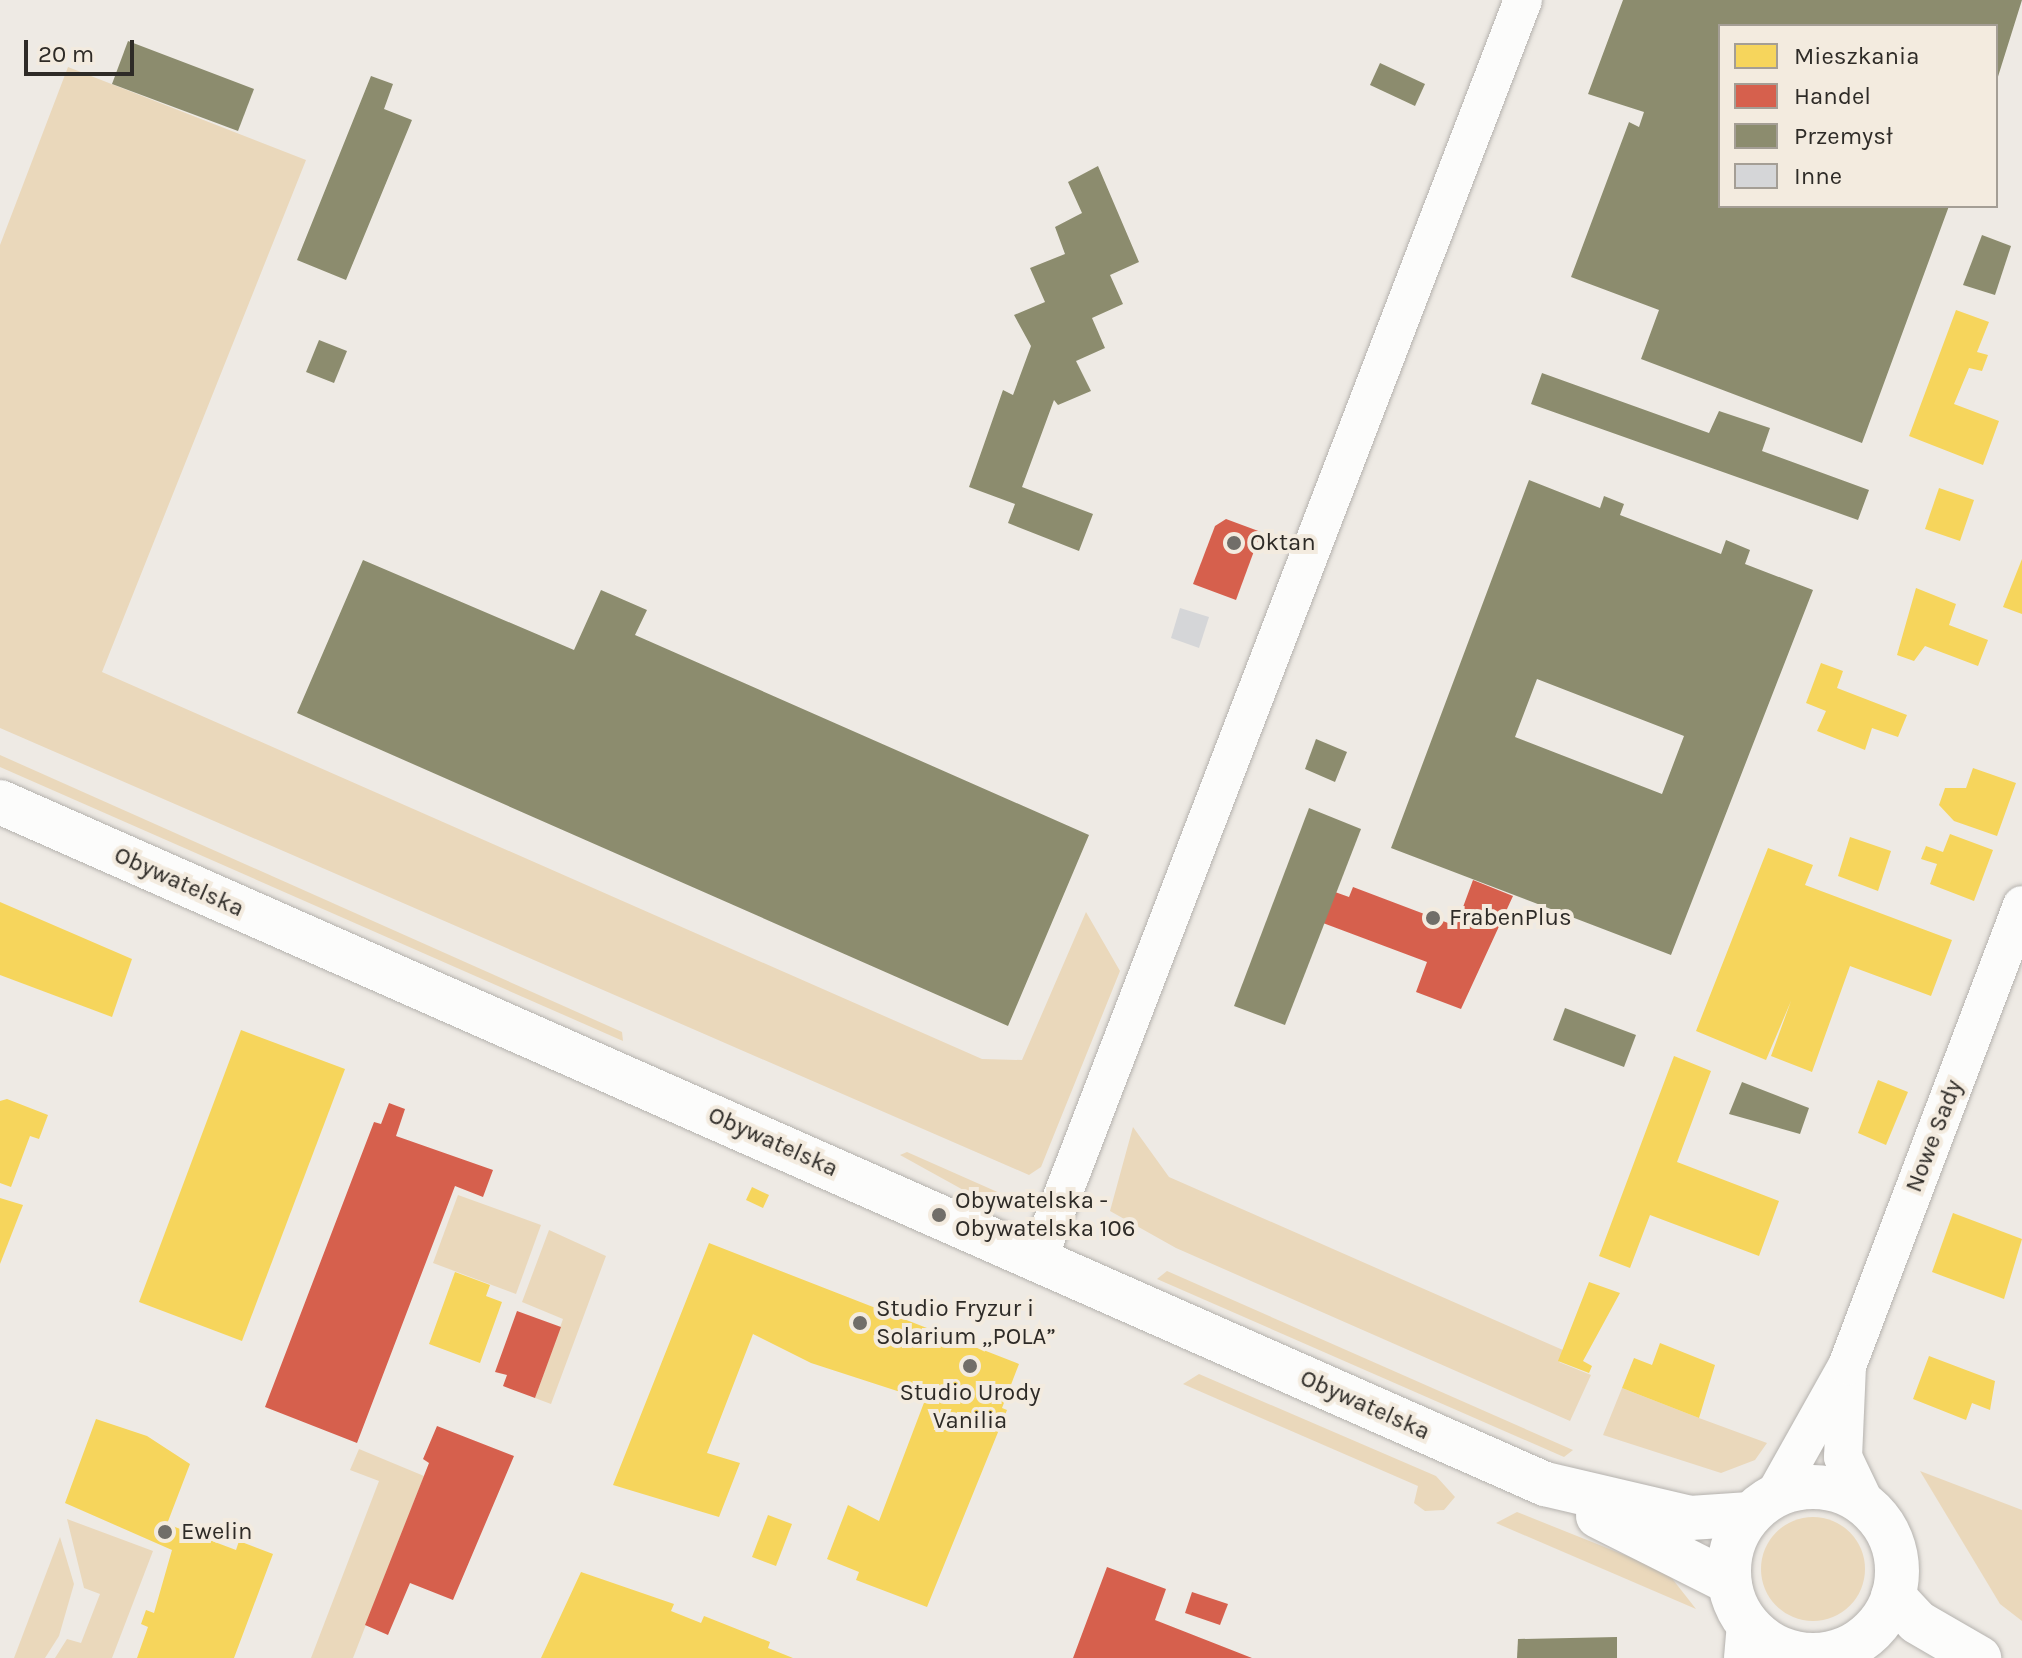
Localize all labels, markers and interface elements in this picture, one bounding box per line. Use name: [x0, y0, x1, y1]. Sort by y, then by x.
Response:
scale bar: [28, 24, 138, 74]
legend: [1718, 24, 1998, 208]
text: 20 m: [38, 40, 94, 68]
text: Mieszkania: [1794, 42, 1919, 70]
text: Handel: [1794, 82, 1871, 110]
text: Przemysł: [1794, 122, 1893, 150]
text: Inne: [1794, 162, 1842, 190]
place label: Oktan: [1250, 529, 1316, 557]
marker: Oktan: [1225, 534, 1243, 552]
street label: Obywatelska: [110, 841, 248, 923]
place label: FrabenPlus: [1449, 904, 1572, 932]
marker: FrabenPlus: [1424, 909, 1442, 927]
street label: Nowe Sady: [1899, 1076, 1969, 1196]
street label: Obywatelska: [704, 1101, 842, 1183]
place label: Obywatelska - Obywatelska 106: [955, 1187, 1136, 1243]
marker: Obywatelska - Obywatelska 106: [930, 1206, 948, 1224]
place label: Studio Fryzur i Solarium „POLA”: [876, 1295, 1056, 1351]
marker: Studio Fryzur i Solarium „POLA”: [851, 1314, 869, 1332]
marker: Studio Urody Vanilia: [961, 1357, 979, 1375]
street label: Obywatelska: [1296, 1364, 1434, 1446]
place label: Studio Urody Vanilia: [899, 1379, 1041, 1435]
place label: Ewelin: [181, 1518, 253, 1546]
marker: Ewelin: [156, 1523, 174, 1541]

